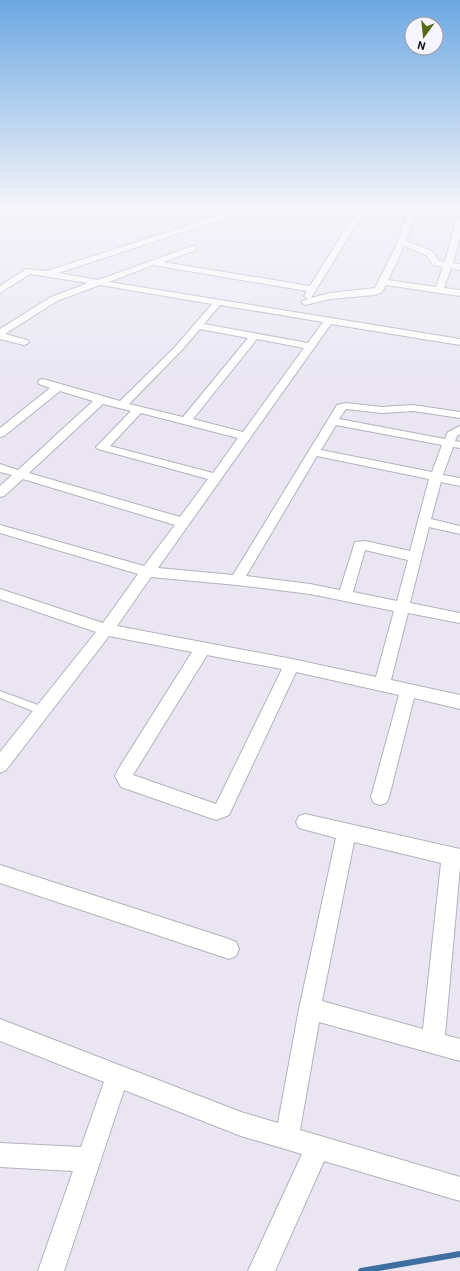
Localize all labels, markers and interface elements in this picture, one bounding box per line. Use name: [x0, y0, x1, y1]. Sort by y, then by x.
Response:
north arrow: [404, 16, 444, 56]
text: N: [416, 38, 427, 52]

